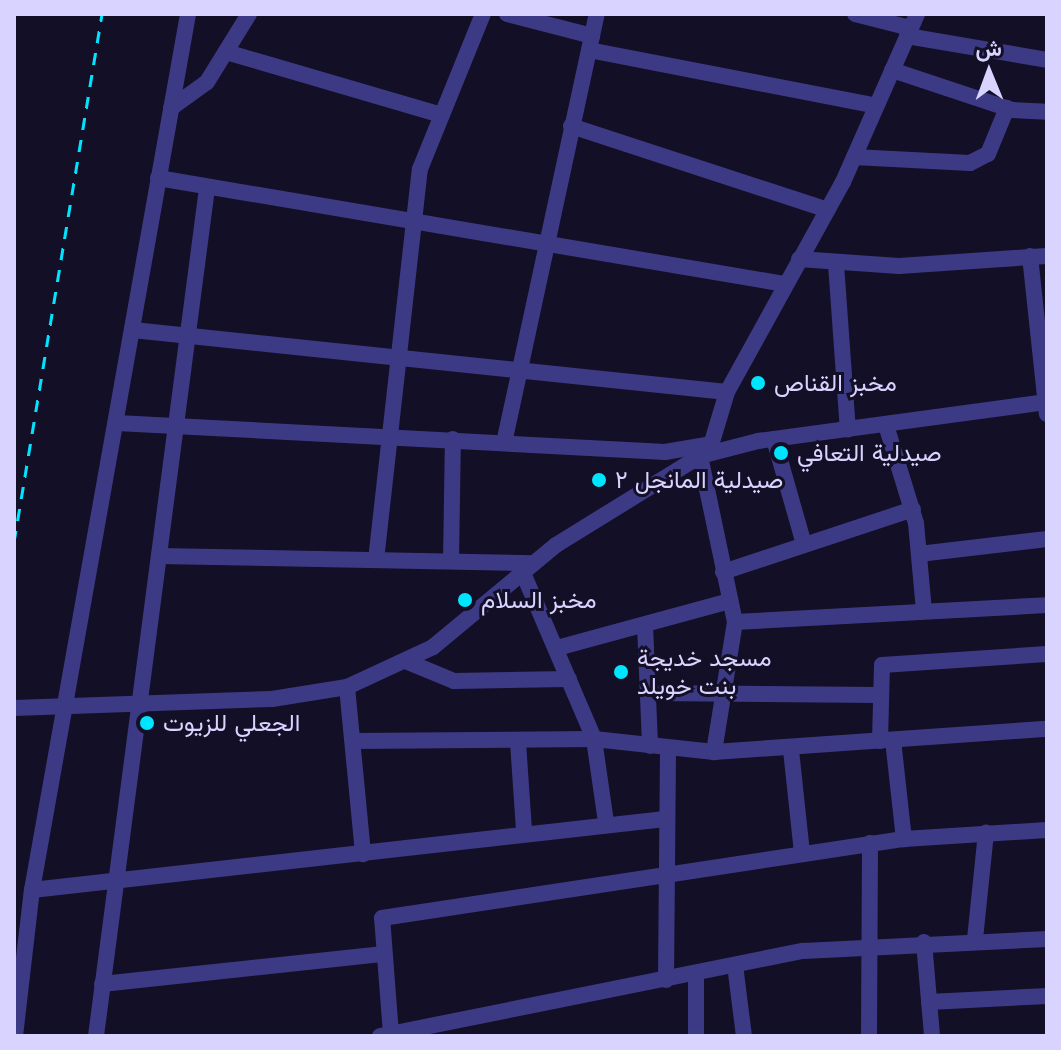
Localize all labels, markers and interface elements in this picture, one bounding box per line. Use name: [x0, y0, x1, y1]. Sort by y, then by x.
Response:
north arrow: [949, 32, 1029, 112]
text: ش: [975, 32, 1002, 64]
place label: مخبز القناص: [774, 369, 897, 397]
marker: مخبز القناص: [749, 374, 767, 392]
place label: صيدلية التعافي: [797, 439, 941, 467]
marker: صيدلية التعافي: [772, 444, 790, 462]
place label: صيدلية المانجل ٢: [615, 466, 783, 494]
marker: صيدلية المانجل ٢: [590, 471, 608, 489]
place label: مخبز السلام: [481, 586, 596, 614]
marker: مخبز السلام: [456, 591, 474, 609]
place label: مسجد خديجة بنت خويلد: [637, 644, 772, 700]
marker: مسجد خديجة بنت خويلد: [612, 663, 630, 681]
place label: الجعلي للزيوت: [163, 709, 300, 737]
marker: الجعلي للزيوت: [138, 714, 156, 732]

